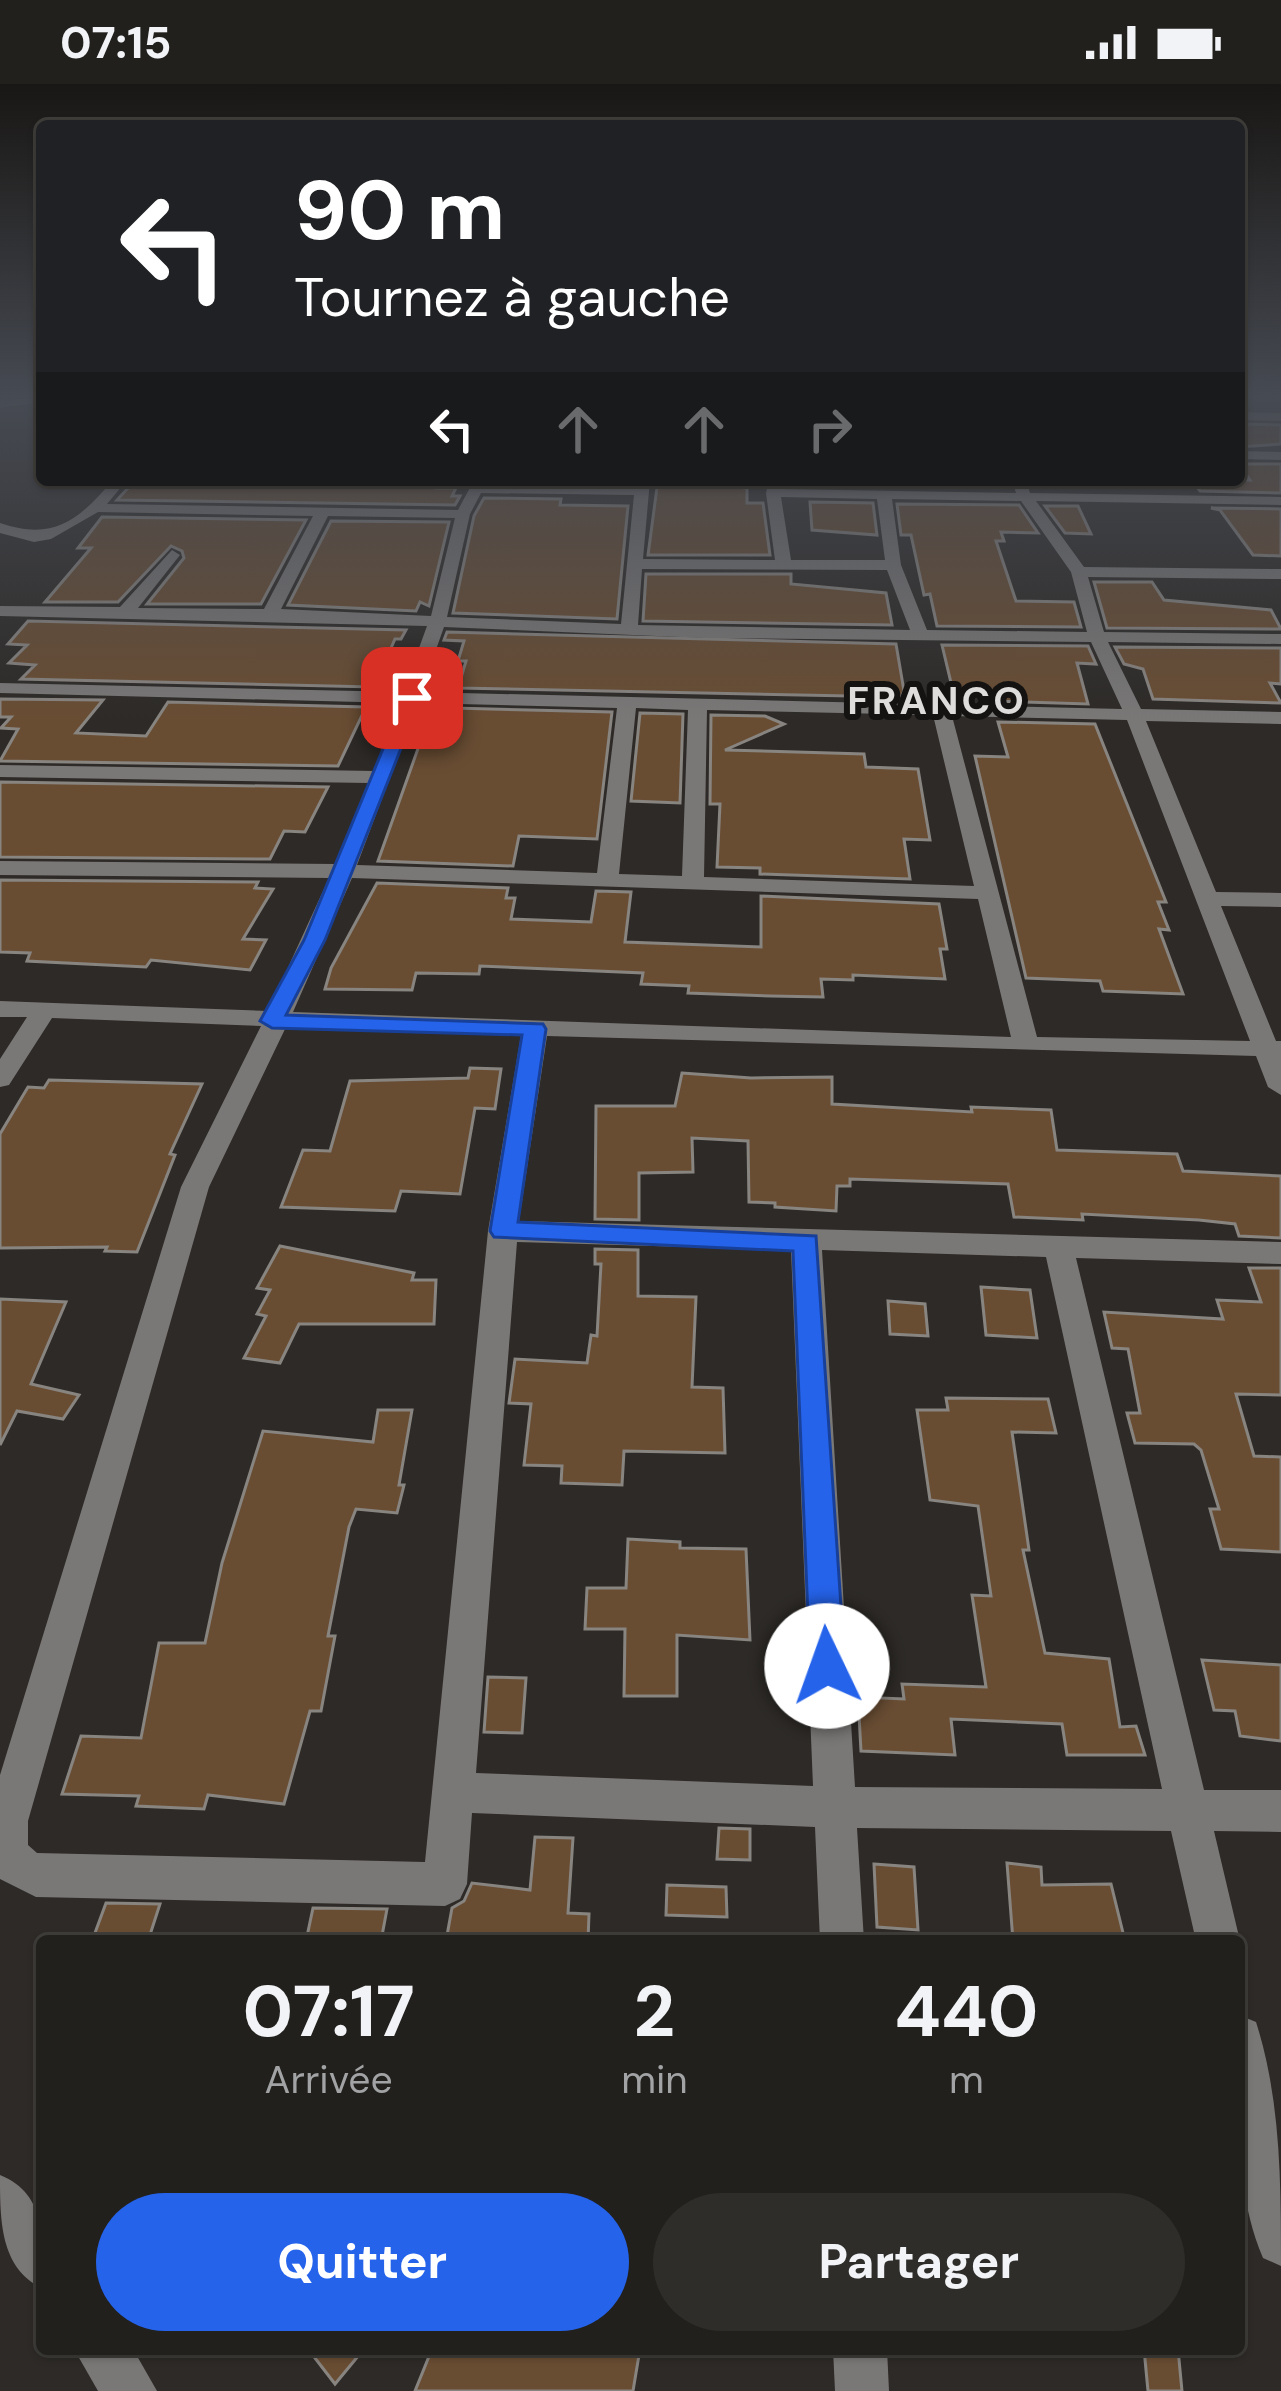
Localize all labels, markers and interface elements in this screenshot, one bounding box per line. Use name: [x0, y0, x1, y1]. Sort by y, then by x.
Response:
text: 07:15: [60, 13, 171, 72]
text: 90 m: [294, 156, 505, 265]
icon: left: [96, 168, 252, 324]
text: Tournez à gauche: [294, 262, 730, 333]
icon: left: [419, 396, 485, 462]
icon: ahead: [545, 396, 611, 462]
icon: ahead: [671, 396, 737, 462]
icon: right: [797, 396, 863, 462]
pin: [361, 647, 463, 749]
icon: arrive: [379, 665, 445, 731]
district label: FRANCO: [847, 675, 1027, 726]
position arrow: [764, 1603, 890, 1729]
text: 07:17: [243, 1965, 415, 2058]
text: 2: [634, 1965, 675, 2058]
text: 440: [894, 1965, 1038, 2058]
text: Arrivée: [265, 2054, 393, 2105]
text: min: [621, 2054, 688, 2105]
text: m: [949, 2054, 984, 2105]
button: Quitter: [96, 2193, 629, 2331]
button: Partager: [653, 2193, 1185, 2331]

